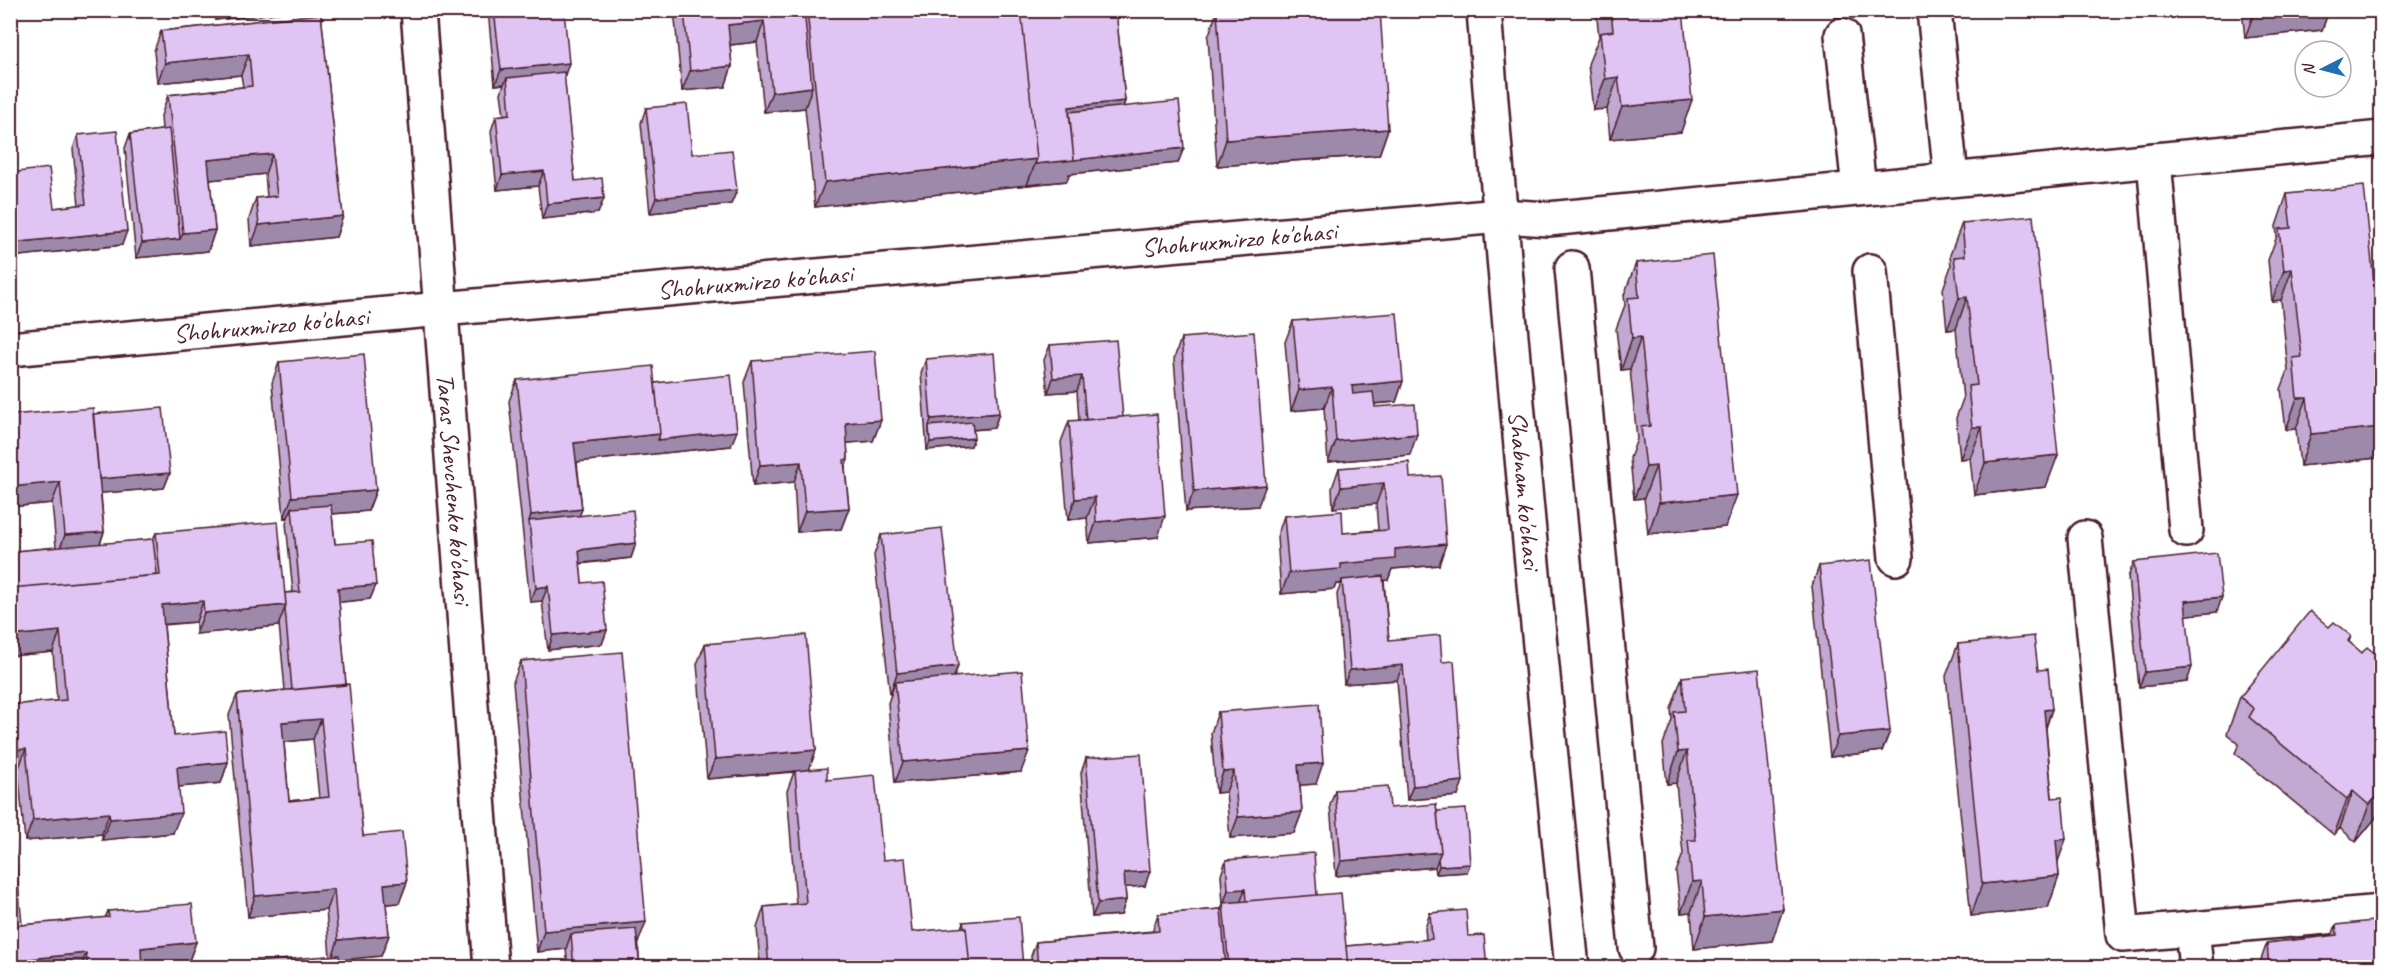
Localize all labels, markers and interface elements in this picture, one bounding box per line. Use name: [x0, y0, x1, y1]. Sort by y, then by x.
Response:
north arrow: [2293, 39, 2353, 99]
text: N: [2298, 61, 2320, 76]
street label: Shohruxmirzo ko'chasi: [1140, 214, 1341, 264]
street label: Shohruxmirzo ko'chasi: [656, 257, 857, 307]
street label: Shohruxmirzo ko'chasi: [172, 300, 373, 351]
street label: Taras Shevchenko ko'chasi: [429, 372, 479, 608]
street label: Shabnam ko'chasi: [1501, 410, 1549, 574]

